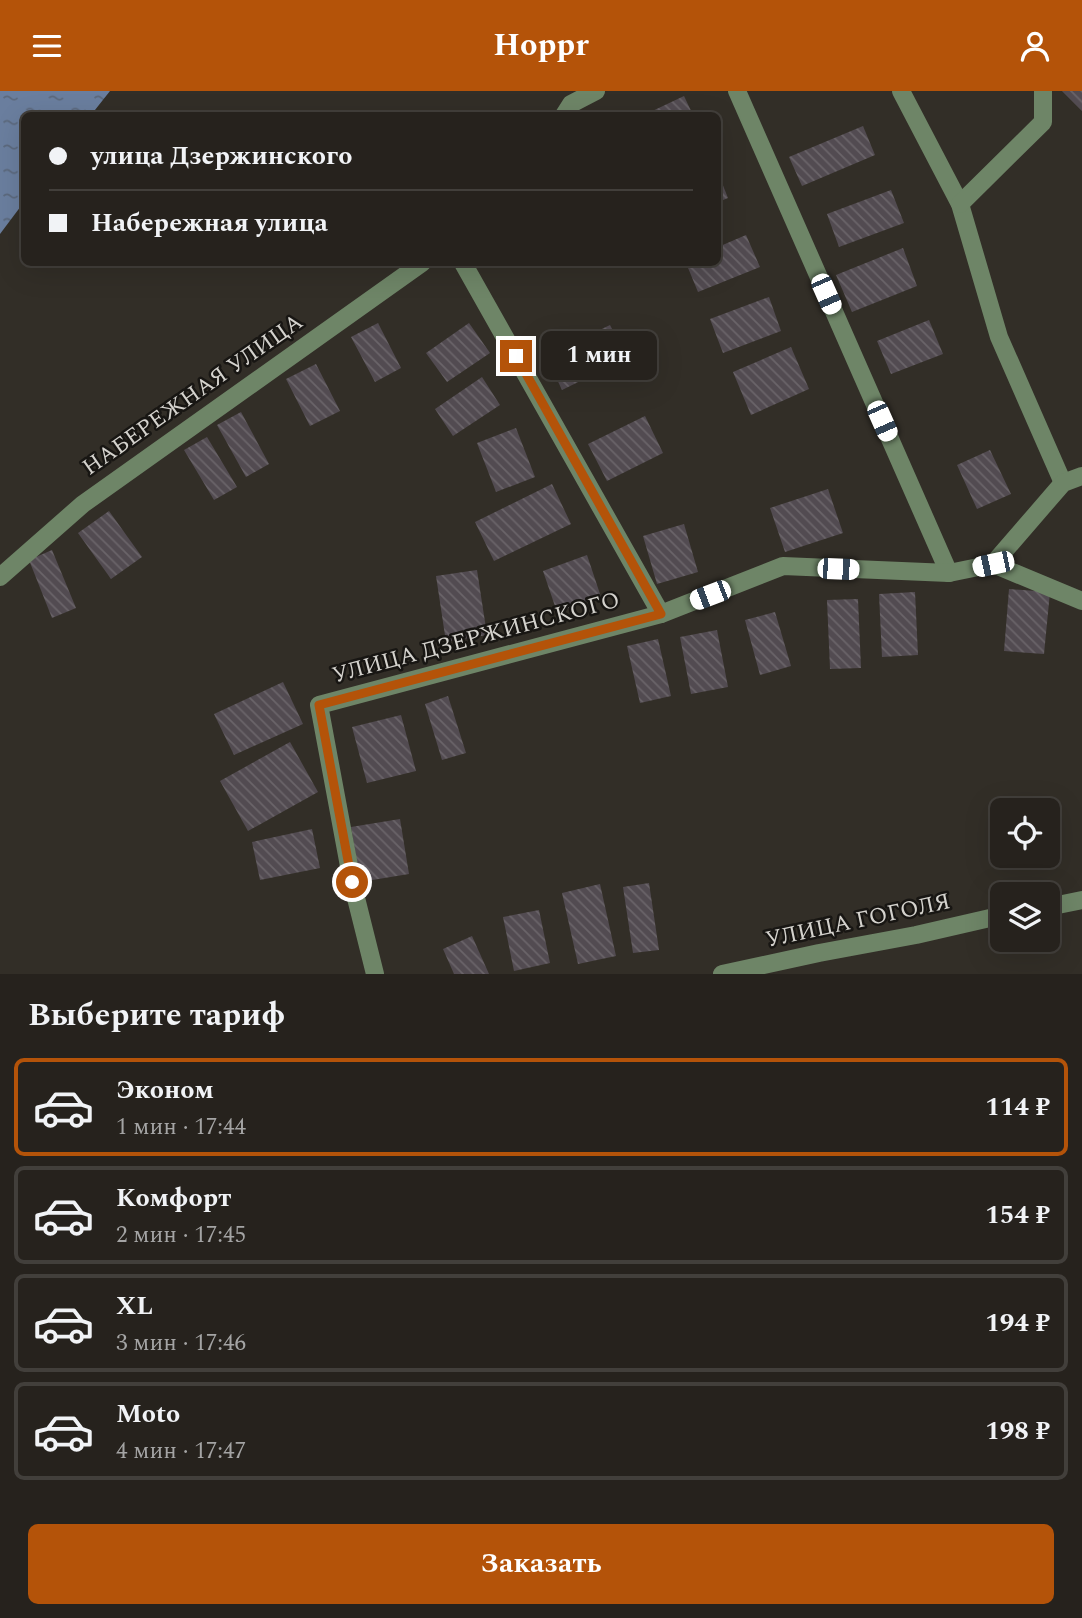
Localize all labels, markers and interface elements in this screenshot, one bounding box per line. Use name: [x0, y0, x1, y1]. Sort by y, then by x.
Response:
text: Hoppr: [493, 21, 589, 70]
icon: menu: [28, 27, 66, 65]
icon: person: [1016, 27, 1054, 65]
text: улица Дзержинского: [91, 136, 353, 176]
text: Набережная улица: [91, 203, 328, 243]
car: [808, 271, 845, 317]
street label: НАБЕРЕЖНАЯ УЛИЦА: [75, 305, 311, 485]
callout: 1 мин: [540, 331, 656, 381]
text: 1 мин: [567, 338, 631, 373]
route end: [500, 340, 532, 372]
car: [864, 398, 901, 444]
car: [971, 549, 1016, 579]
car: [817, 558, 860, 580]
car: [687, 578, 734, 612]
street label: УЛИЦА ДЗЕРЖИНСКОГО: [328, 583, 624, 693]
map controls: [990, 798, 1060, 952]
button: locate: [990, 798, 1060, 868]
route start: [336, 866, 368, 898]
button: layers: [990, 882, 1060, 952]
street label: УЛИЦА ГОГОЛЯ: [762, 884, 954, 958]
text: Выберите тариф: [28, 991, 285, 1040]
text: Эконом: [116, 1070, 214, 1110]
icon: car: [32, 1076, 95, 1139]
text: 114 ₽: [985, 1087, 1050, 1127]
text: 1 мин · 17:44: [116, 1110, 246, 1145]
text: Комфорт: [116, 1178, 231, 1218]
icon: car: [32, 1184, 95, 1247]
text: 154 ₽: [985, 1195, 1050, 1235]
text: 2 мин · 17:45: [116, 1218, 246, 1253]
text: XL: [116, 1286, 153, 1326]
icon: car: [32, 1292, 95, 1355]
text: 194 ₽: [985, 1303, 1050, 1343]
text: 3 мин · 17:46: [116, 1326, 246, 1361]
text: Moto: [116, 1394, 180, 1434]
icon: car: [32, 1400, 95, 1463]
text: 198 ₽: [985, 1411, 1050, 1451]
text: 4 мин · 17:47: [116, 1434, 246, 1469]
button: Заказать: [28, 1524, 1054, 1604]

